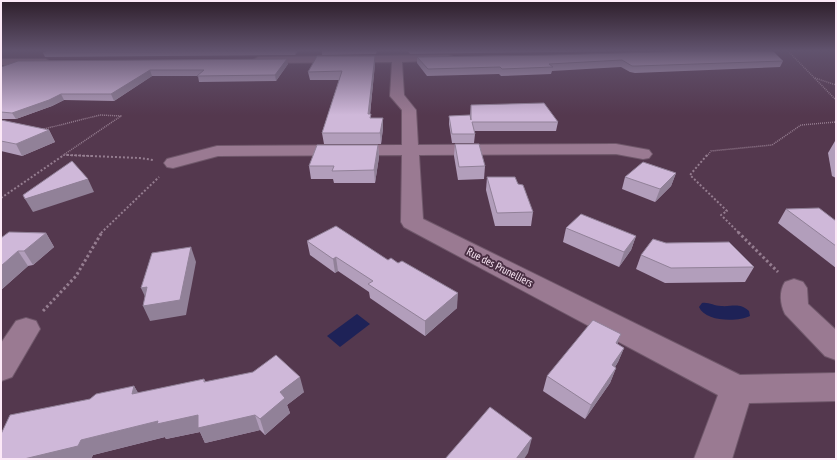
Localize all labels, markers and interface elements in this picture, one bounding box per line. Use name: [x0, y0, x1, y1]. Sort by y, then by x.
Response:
street label: Rue des Prunelliers: [464, 244, 536, 290]

